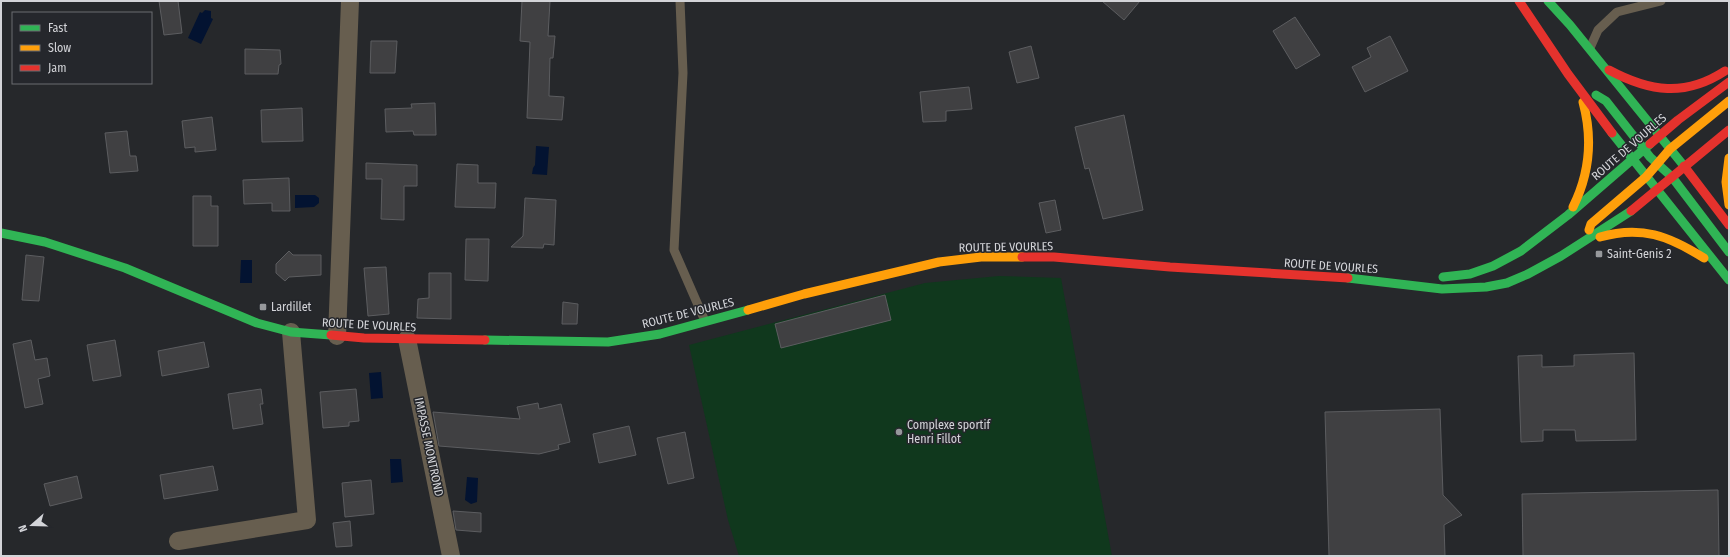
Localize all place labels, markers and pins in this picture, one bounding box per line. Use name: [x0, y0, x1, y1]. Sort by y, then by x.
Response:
place label: Saint-Genis 2: [1607, 247, 1671, 261]
marker: Saint-Genis 2: [1594, 249, 1604, 259]
place label: Lardillet: [271, 300, 312, 314]
marker: Lardillet: [258, 302, 268, 312]
place label: Complexe sportif Henri Fillot: [907, 418, 992, 446]
marker: Complexe sportif Henri Fillot: [894, 427, 904, 437]

